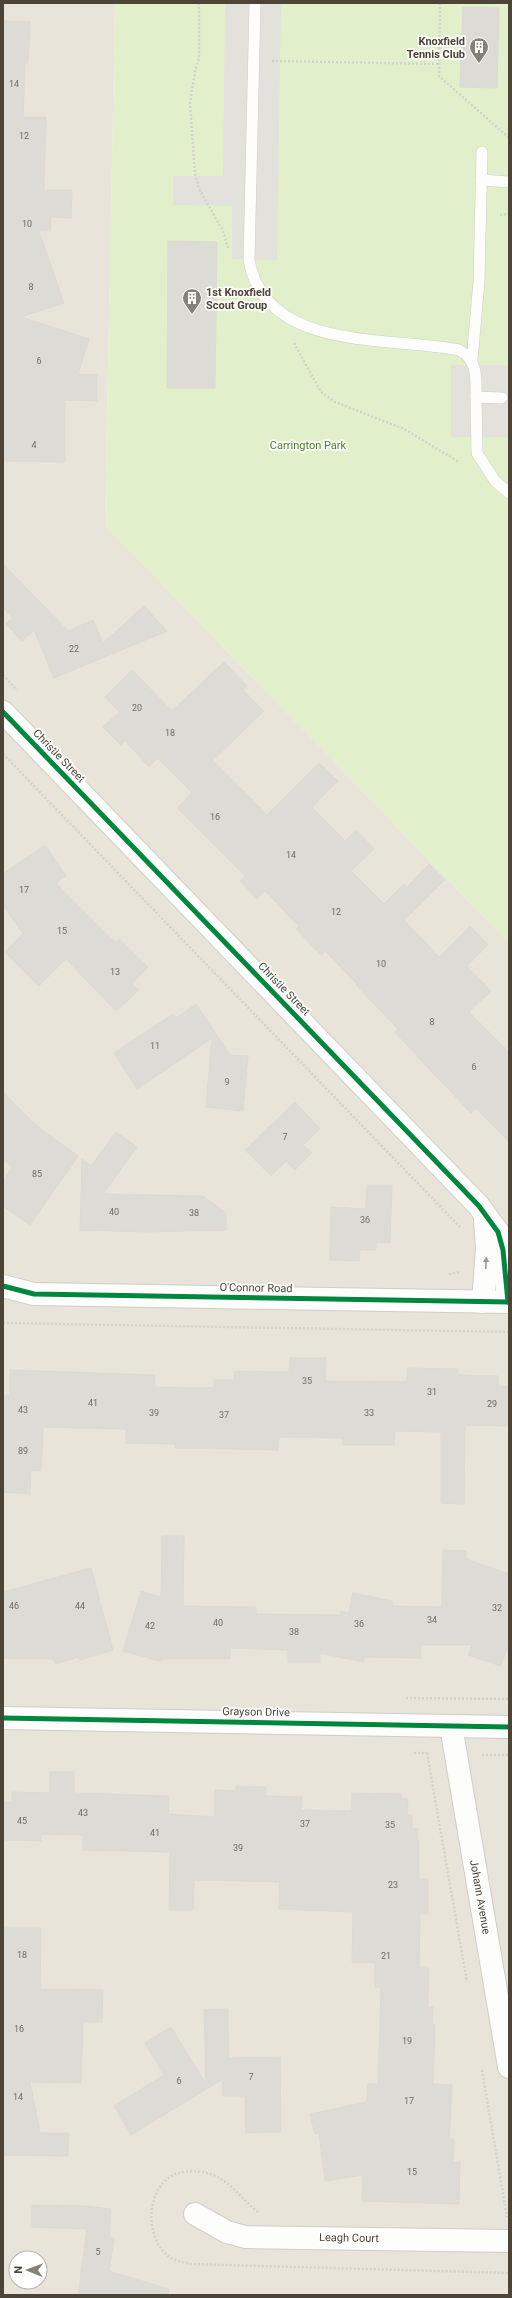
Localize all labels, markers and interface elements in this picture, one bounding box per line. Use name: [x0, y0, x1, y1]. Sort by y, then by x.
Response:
place label: Knoxfield Tennis Club: [407, 35, 465, 61]
building icon: Knoxfield Tennis Club: [468, 36, 490, 64]
house number: 14: [9, 79, 19, 89]
house number: 12: [19, 131, 29, 141]
house number: 10: [22, 219, 32, 229]
house number: 8: [28, 282, 34, 292]
place label: 1st Knoxfield Scout Group: [206, 286, 271, 312]
building icon: 1st Knoxfield Scout Group: [181, 287, 203, 315]
house number: 6: [36, 356, 42, 366]
park label: Carrington Park: [270, 439, 347, 452]
house number: 4: [31, 440, 37, 450]
house number: 22: [69, 644, 79, 654]
house number: 20: [132, 703, 142, 713]
street label: Christie Street: [30, 727, 88, 786]
house number: 18: [165, 728, 175, 738]
house number: 16: [210, 812, 220, 822]
house number: 14: [286, 850, 296, 860]
house number: 17: [19, 885, 29, 895]
house number: 12: [331, 907, 341, 917]
house number: 15: [57, 926, 67, 936]
house number: 10: [376, 959, 386, 969]
street label: Christie Street: [255, 960, 313, 1019]
house number: 13: [110, 967, 120, 977]
house number: 8: [429, 1017, 435, 1027]
house number: 11: [150, 1041, 160, 1051]
house number: 6: [471, 1062, 477, 1072]
house number: 9: [224, 1077, 230, 1087]
house number: 7: [282, 1132, 288, 1142]
house number: 85: [32, 1169, 42, 1179]
house number: 40: [109, 1207, 119, 1217]
house number: 38: [189, 1208, 199, 1218]
house number: 36: [360, 1215, 370, 1225]
one-way arrow: [483, 1257, 490, 1269]
street label: O'Connor Road: [219, 1281, 293, 1295]
house number: 35: [302, 1376, 312, 1386]
house number: 31: [427, 1387, 437, 1397]
house number: 41: [88, 1398, 98, 1408]
house number: 29: [487, 1399, 497, 1409]
house number: 43: [18, 1405, 28, 1415]
house number: 39: [149, 1408, 159, 1418]
house number: 33: [364, 1408, 374, 1418]
house number: 37: [219, 1410, 229, 1420]
house number: 89: [18, 1446, 28, 1456]
house number: 46: [9, 1601, 19, 1611]
house number: 44: [75, 1601, 85, 1611]
house number: 32: [492, 1603, 502, 1613]
house number: 34: [427, 1615, 437, 1625]
house number: 40: [213, 1618, 223, 1628]
house number: 36: [354, 1619, 364, 1629]
house number: 42: [145, 1621, 155, 1631]
house number: 38: [289, 1627, 299, 1637]
street label: Grayson Drive: [222, 1705, 290, 1719]
house number: 43: [78, 1808, 88, 1818]
house number: 45: [17, 1816, 27, 1826]
house number: 37: [300, 1819, 310, 1829]
house number: 35: [385, 1820, 395, 1830]
house number: 41: [150, 1828, 160, 1838]
house number: 39: [233, 1843, 243, 1853]
street label: Johann Avenue: [467, 1859, 493, 1935]
house number: 23: [388, 1880, 398, 1890]
house number: 18: [17, 1950, 27, 1960]
house number: 21: [381, 1951, 391, 1961]
house number: 16: [14, 2024, 24, 2034]
house number: 19: [402, 2036, 412, 2046]
house number: 7: [248, 2072, 254, 2082]
house number: 6: [176, 2076, 182, 2086]
house number: 14: [13, 2092, 23, 2102]
house number: 17: [404, 2096, 414, 2106]
house number: 15: [407, 2167, 417, 2177]
street label: Leagh Court: [319, 2231, 379, 2245]
house number: 5: [95, 2247, 101, 2257]
north arrow: [8, 2250, 48, 2290]
text: N: [12, 2266, 25, 2274]

